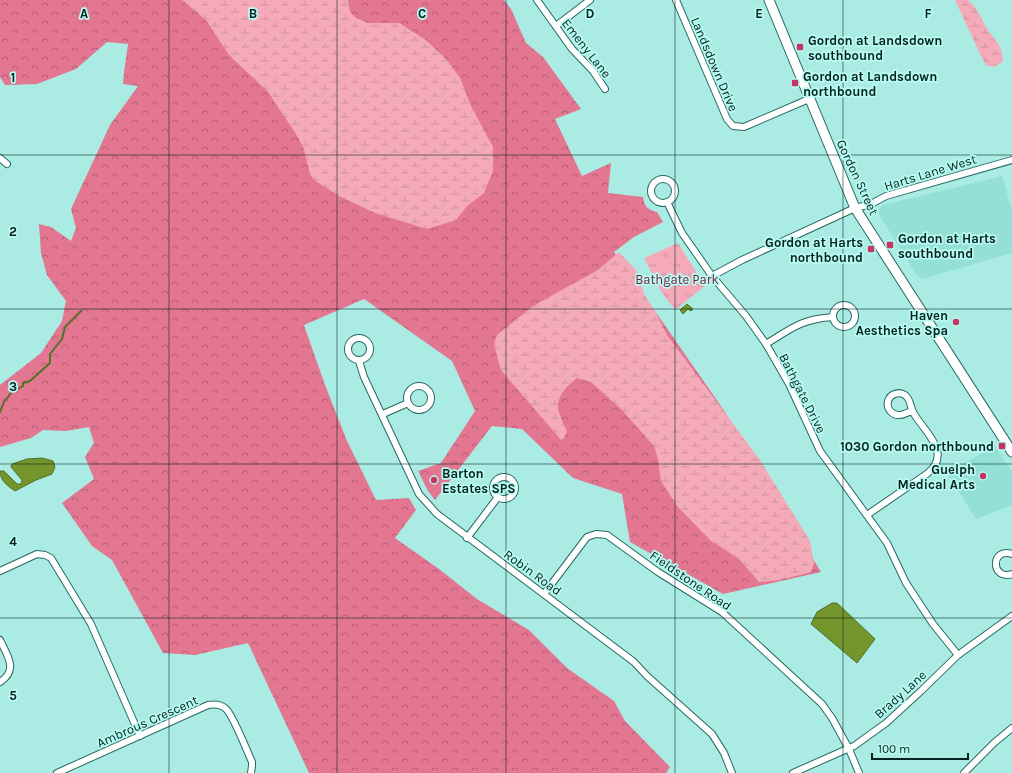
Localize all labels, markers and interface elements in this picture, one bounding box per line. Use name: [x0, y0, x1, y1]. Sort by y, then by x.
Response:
text: A: [80, 6, 88, 21]
text: B: [249, 6, 257, 21]
text: C: [418, 6, 426, 21]
text: D: [586, 6, 595, 21]
text: E: [755, 6, 763, 21]
text: F: [924, 6, 932, 21]
street label: Landsdown Drive: [688, 15, 741, 114]
street label: Emeny Lane: [559, 16, 615, 81]
place label: Gordon at Landsdown southbound: [808, 33, 942, 63]
marker: Gordon at Landsdown southbound: [795, 42, 805, 52]
place label: Gordon at Landsdown northbound: [803, 69, 937, 99]
text: 1: [11, 70, 15, 85]
marker: Gordon at Landsdown northbound: [790, 78, 800, 88]
street label: Gordon Street: [834, 137, 882, 217]
street label: Harts Lane West: [882, 151, 978, 194]
text: 2: [9, 224, 17, 239]
place label: Gordon at Harts southbound: [898, 231, 996, 261]
place label: Gordon at Harts northbound: [765, 235, 863, 265]
marker: Gordon at Harts southbound: [885, 240, 895, 250]
marker: Gordon at Harts northbound: [866, 244, 876, 254]
park label: Bathgate Park: [635, 272, 719, 287]
place label: Haven Aesthetics Spa: [856, 308, 948, 338]
marker: Haven Aesthetics Spa: [951, 317, 961, 327]
street label: Bathgate Drive: [776, 351, 829, 436]
text: 3: [9, 379, 17, 394]
place label: 1030 Gordon northbound: [840, 439, 994, 454]
marker: 1030 Gordon northbound: [997, 441, 1007, 451]
place label: Guelph Medical Arts: [898, 462, 975, 492]
place label: Barton Estates SPS: [442, 466, 516, 496]
marker: Guelph Medical Arts: [978, 471, 988, 481]
marker: Barton Estates SPS: [429, 475, 439, 485]
text: 4: [9, 534, 17, 549]
street label: Robin Road: [501, 546, 564, 598]
street label: Fieldstone Road: [647, 548, 734, 613]
street label: Brady Lane: [871, 667, 930, 722]
text: 5: [9, 688, 17, 703]
street label: Ambrous Crescent: [94, 692, 200, 751]
scale bar: [872, 735, 968, 761]
text: 100 m: [878, 742, 910, 756]

